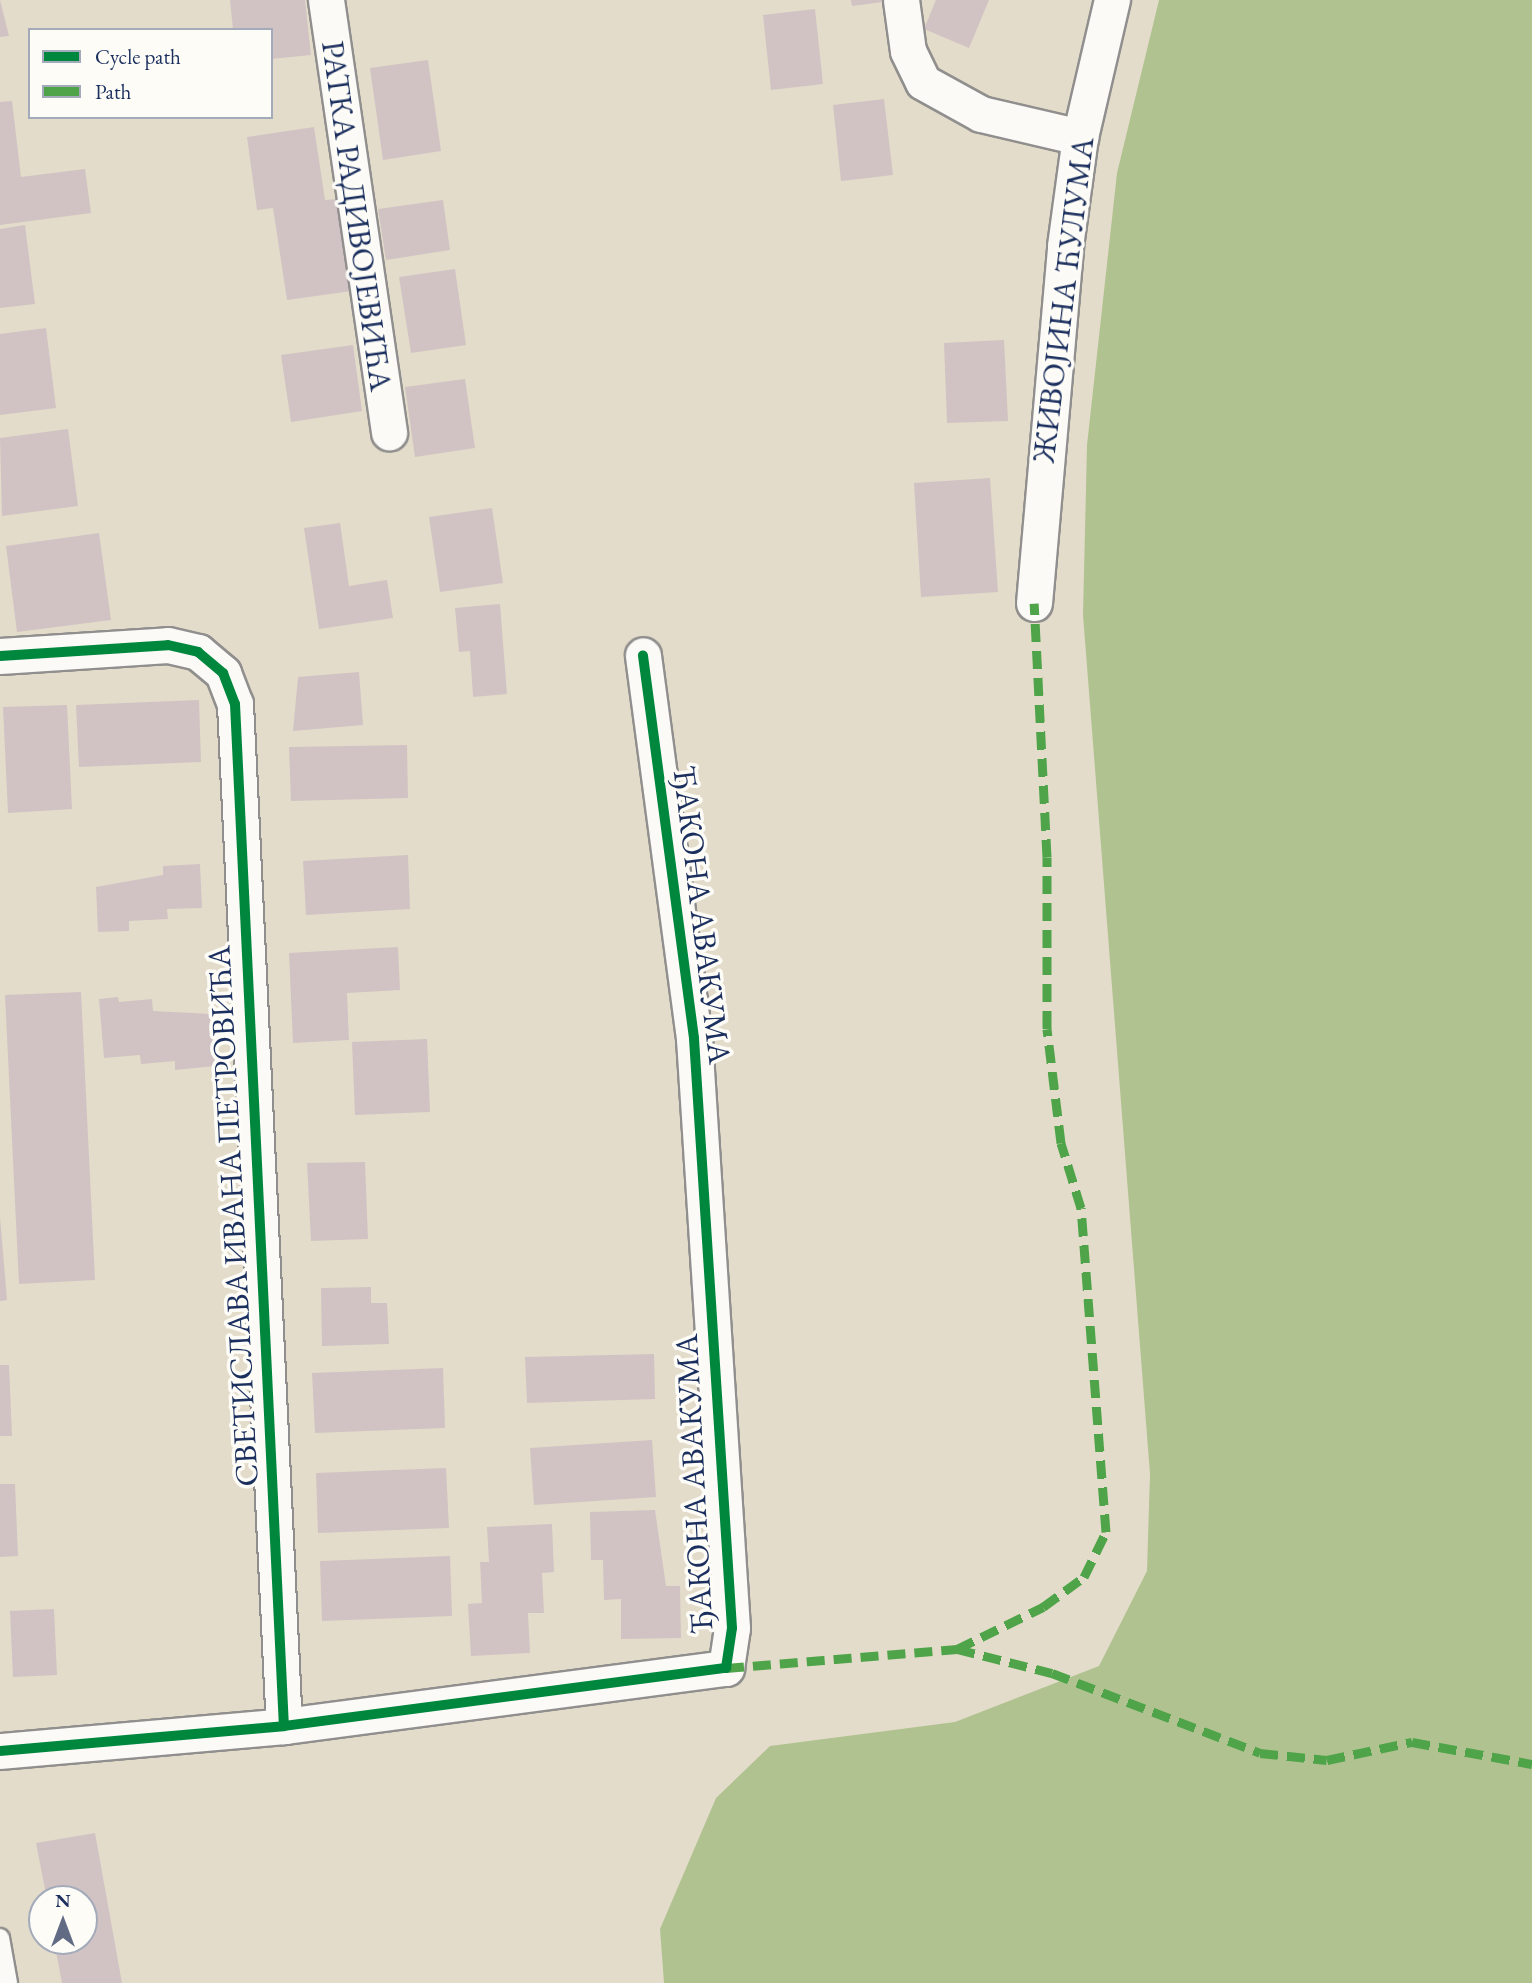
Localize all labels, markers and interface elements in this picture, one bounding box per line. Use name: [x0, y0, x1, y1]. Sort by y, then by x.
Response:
legend: [28, 28, 273, 119]
street label: РАТКА РАДИВОЈЕВИЋА: [313, 38, 401, 394]
text: Cycle path: [95, 43, 181, 70]
text: Path: [95, 78, 131, 105]
street label: ЖИВОЈИНА ЋУЛУМА: [1024, 135, 1102, 465]
street label: ЂАКОНА АВАКУМА: [665, 764, 739, 1066]
street label: СВЕТИСЛАВА ИВАНА ПЕТРОВИЋА: [200, 944, 266, 1488]
street label: ЂАКОНА АВАКУМА: [667, 1333, 721, 1635]
north arrow: [28, 1885, 98, 1955]
text: N: [55, 1888, 71, 1913]

